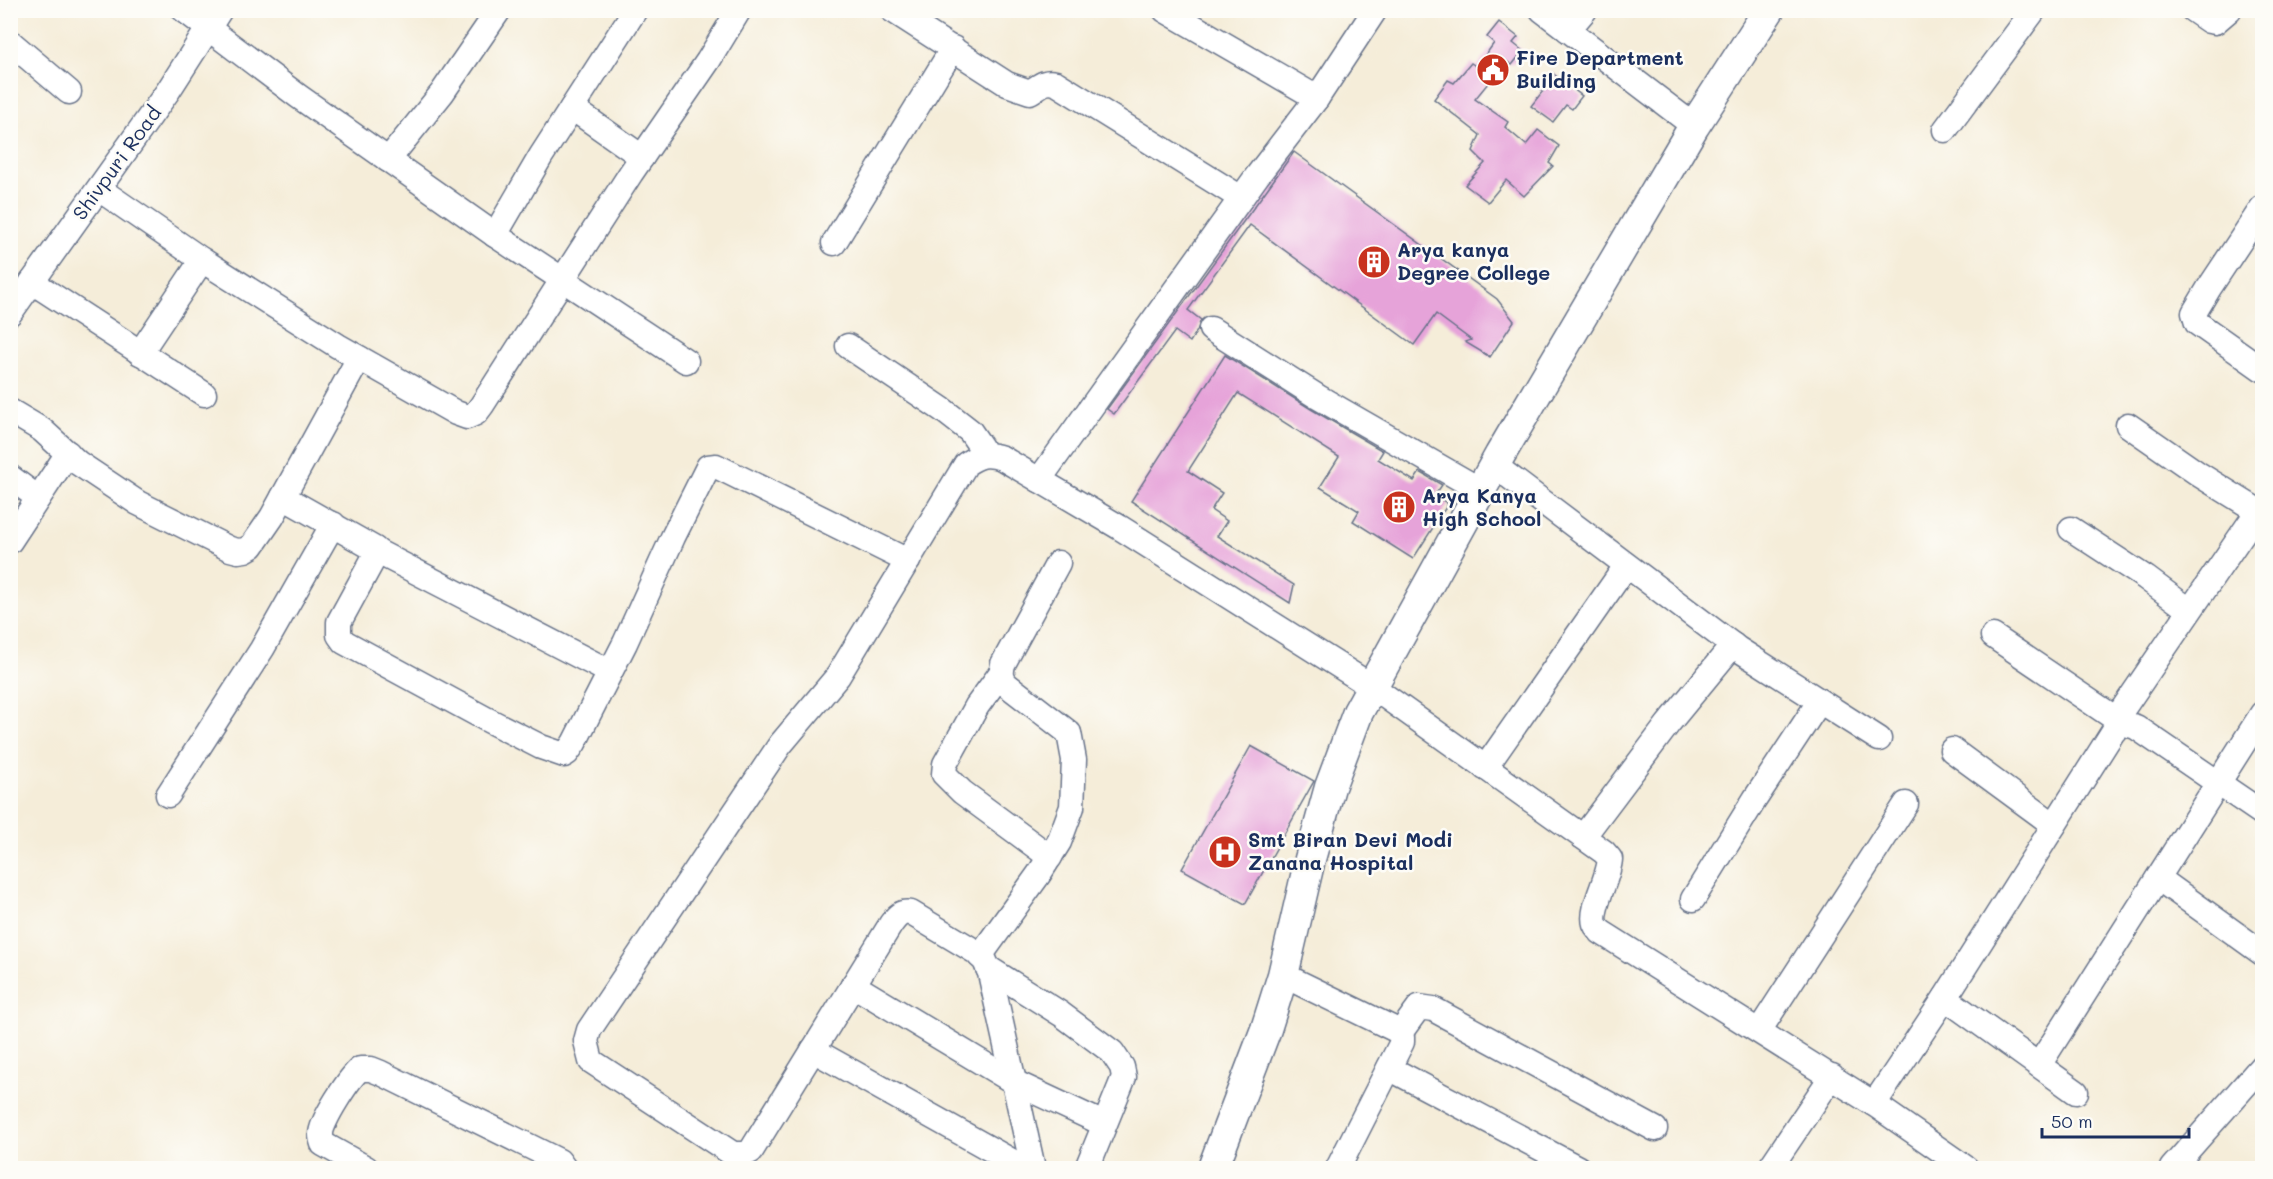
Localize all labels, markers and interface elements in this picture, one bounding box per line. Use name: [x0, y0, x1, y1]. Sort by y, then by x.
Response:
place label: Fire Department Building: [1516, 44, 1684, 93]
public building icon: Fire Department Building: [1475, 52, 1511, 88]
street label: Shivpuri Road: [66, 100, 166, 225]
place label: Arya kanya Degree College: [1397, 236, 1550, 285]
building icon: Arya kanya Degree College: [1356, 244, 1392, 280]
place label: Arya Kanya High School: [1422, 482, 1541, 531]
building icon: Arya Kanya High School: [1381, 489, 1417, 525]
place label: Smt Biran Devi Modi Zanana Hospital: [1248, 826, 1453, 875]
hospital icon: Smt Biran Devi Modi Zanana Hospital: [1207, 834, 1243, 870]
scale bar: [2042, 1101, 2189, 1139]
text: 50 m: [2051, 1109, 2093, 1133]

